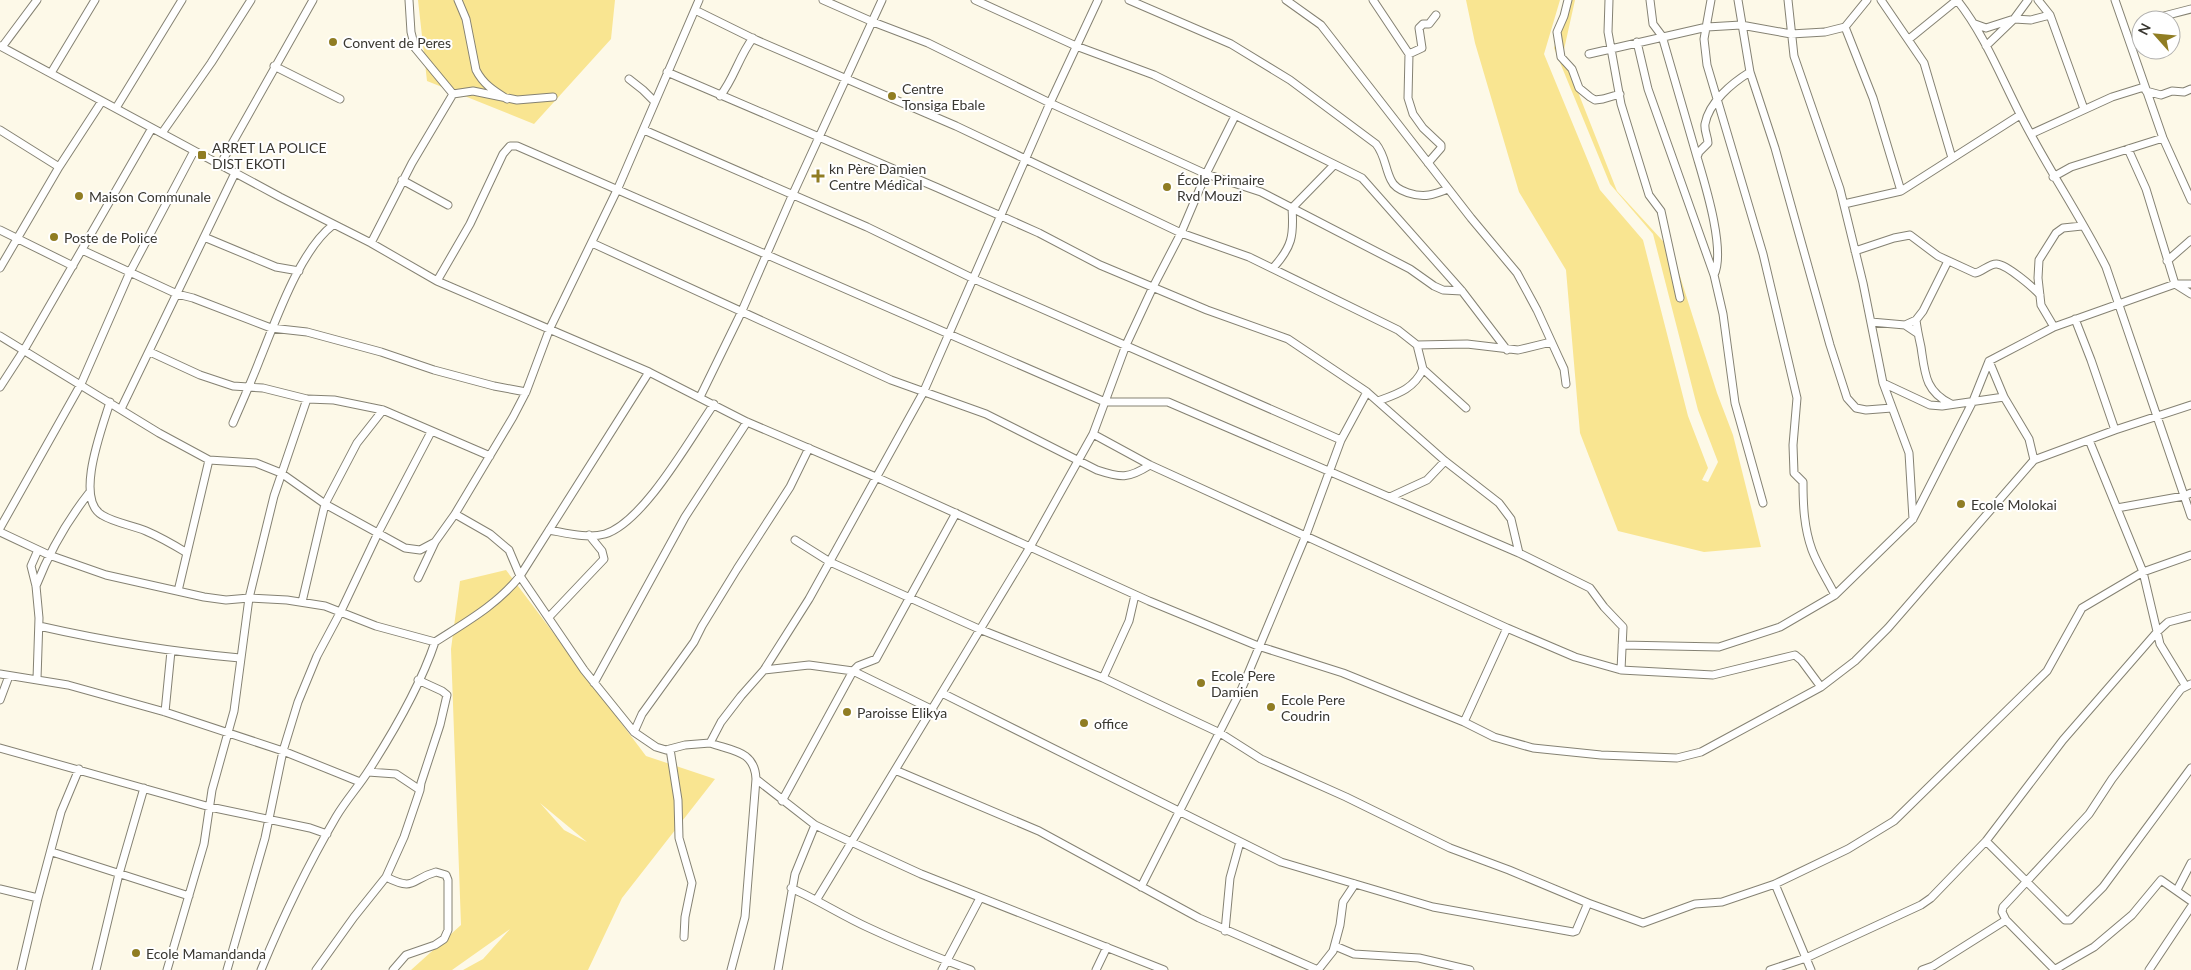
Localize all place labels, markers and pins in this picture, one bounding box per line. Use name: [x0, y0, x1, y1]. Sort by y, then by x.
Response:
place label: Convent de Peres: [343, 34, 451, 51]
marker: Convent de Peres: [327, 36, 339, 48]
place label: Centre Tonsiga Ebale: [902, 80, 985, 113]
marker: Centre Tonsiga Ebale: [886, 90, 898, 102]
place label: ARRET LA POLICE DIST EKOTI: [212, 139, 326, 172]
marker: ARRET LA POLICE DIST EKOTI: [196, 149, 208, 161]
place label: kn Père Damien Centre Médical: [829, 160, 926, 193]
marker: kn Père Damien Centre Médical: [811, 169, 825, 183]
place label: École Primaire Rvd Mouzi: [1177, 171, 1264, 204]
marker: École Primaire Rvd Mouzi: [1161, 181, 1173, 193]
place label: Maison Communale: [89, 188, 211, 205]
marker: Maison Communale: [73, 190, 85, 202]
place label: Poste de Police: [64, 229, 157, 246]
marker: Poste de Police: [48, 231, 60, 243]
place label: Ecole Molokai: [1971, 496, 2057, 513]
marker: Ecole Molokai: [1955, 498, 1967, 510]
place label: Ecole Pere Damien: [1211, 667, 1275, 700]
marker: Ecole Pere Damien: [1195, 677, 1207, 689]
place label: Ecole Pere Coudrin: [1281, 691, 1345, 724]
marker: Ecole Pere Coudrin: [1265, 701, 1277, 713]
place label: Paroisse Elikya: [857, 704, 947, 721]
marker: Paroisse Elikya: [841, 706, 853, 718]
place label: office: [1094, 715, 1128, 732]
marker: office: [1078, 717, 1090, 729]
place label: Ecole Mamandanda: [146, 945, 266, 962]
marker: Ecole Mamandanda: [130, 947, 142, 959]

